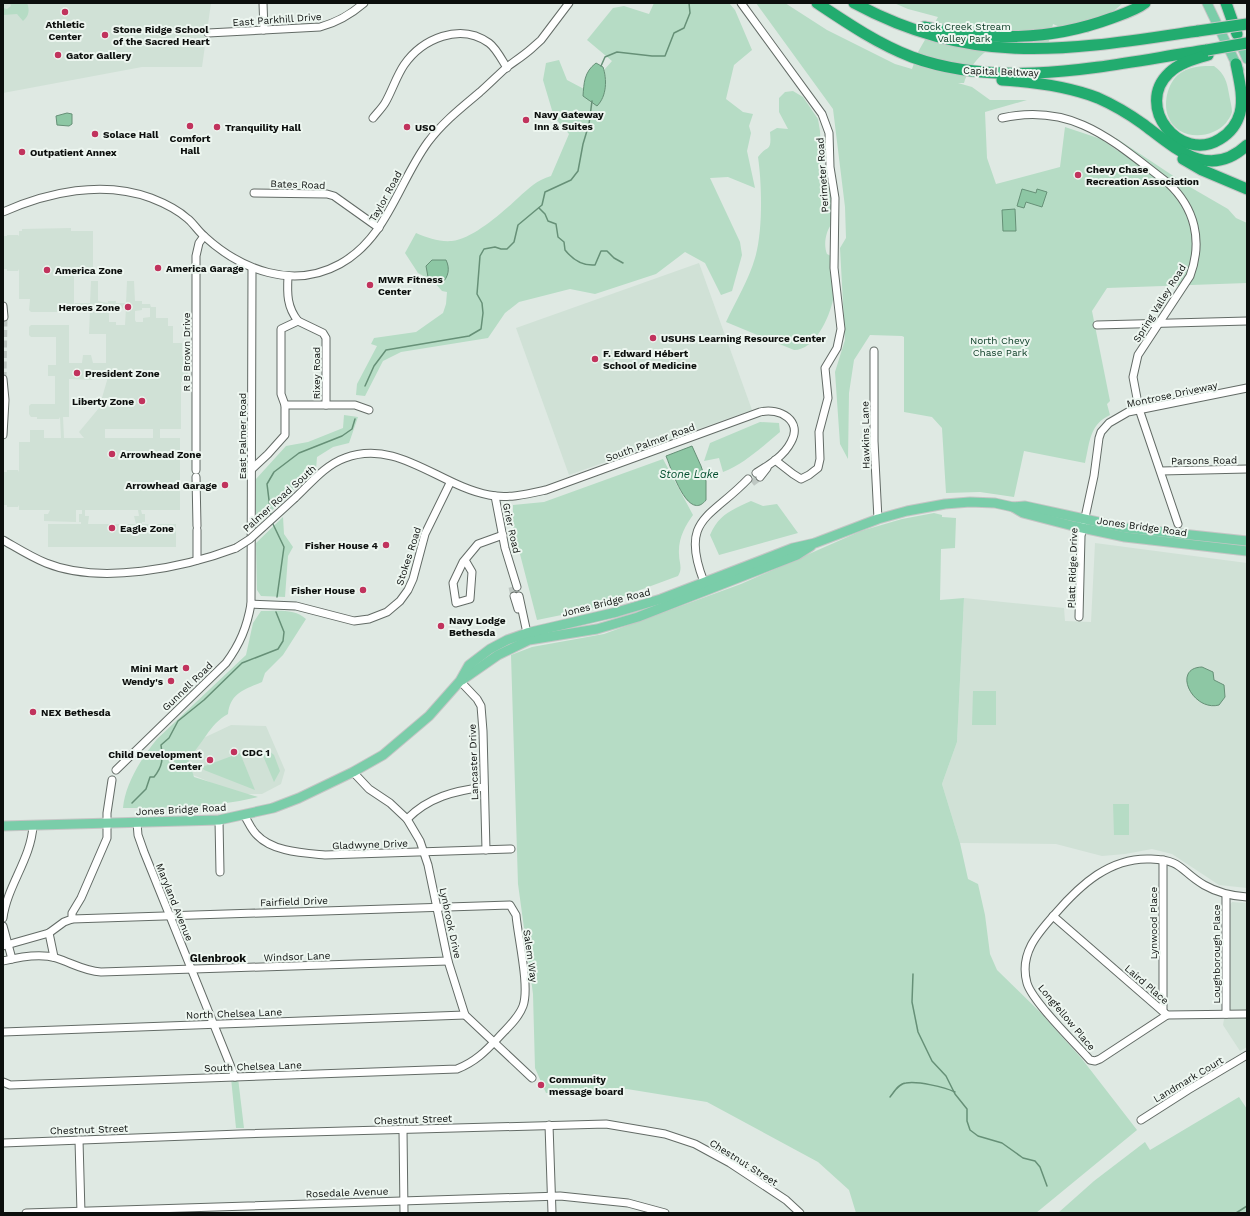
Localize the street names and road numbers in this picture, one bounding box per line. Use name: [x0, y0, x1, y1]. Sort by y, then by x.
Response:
street label: East Parkhill Drive: [232, 11, 322, 28]
street label: Capital Beltway: [963, 65, 1040, 78]
street label: Perimeter Road: [814, 137, 831, 213]
street label: Taylor Road: [367, 169, 404, 224]
street label: Bates Road: [270, 178, 326, 191]
street label: Spring Valley Road: [1131, 262, 1188, 344]
street label: R B Brown Drive: [181, 312, 192, 392]
street label: Rixey Road: [311, 347, 322, 399]
street label: Montrose Driveway: [1126, 379, 1219, 410]
street label: East Palmer Road: [237, 393, 248, 479]
street label: Hawkins Lane: [859, 401, 872, 469]
street label: South Palmer Road: [604, 421, 696, 464]
street label: Parsons Road: [1171, 454, 1237, 467]
street label: Palmer Road South: [241, 463, 318, 534]
street label: Grier Road: [501, 502, 522, 554]
street label: Jones Bridge Road: [1096, 515, 1188, 538]
street label: Stokes Road: [394, 525, 423, 587]
street label: Platt Ridge Drive: [1066, 527, 1079, 609]
street label: Jones Bridge Road: [561, 586, 651, 619]
street label: Gunnell Road: [160, 660, 215, 713]
street label: Lancaster Drive: [467, 723, 480, 800]
street label: Jones Bridge Road: [135, 802, 227, 817]
street label: Gladwyne Drive: [332, 838, 408, 851]
street label: Maryland Avenue: [154, 862, 195, 943]
street label: Lynbrook Drive: [438, 887, 463, 960]
street label: Lynwood Place: [1148, 887, 1159, 959]
street label: Fairfield Drive: [260, 895, 328, 908]
street label: Loughborough Place: [1211, 904, 1222, 1003]
street label: Salem Way: [521, 929, 540, 984]
street label: Windsor Lane: [263, 950, 331, 963]
street label: Laird Place: [1123, 962, 1171, 1006]
street label: Longfellow Place: [1036, 982, 1098, 1053]
street label: North Chelsea Lane: [186, 1006, 282, 1021]
street label: Landmark Court: [1151, 1054, 1226, 1105]
street label: South Chelsea Lane: [204, 1059, 302, 1074]
street label: Chestnut Street: [374, 1113, 453, 1126]
street label: Chestnut Street: [50, 1123, 129, 1136]
street label: Chestnut Street: [708, 1137, 781, 1188]
street label: Rosedale Avenue: [306, 1186, 389, 1199]

